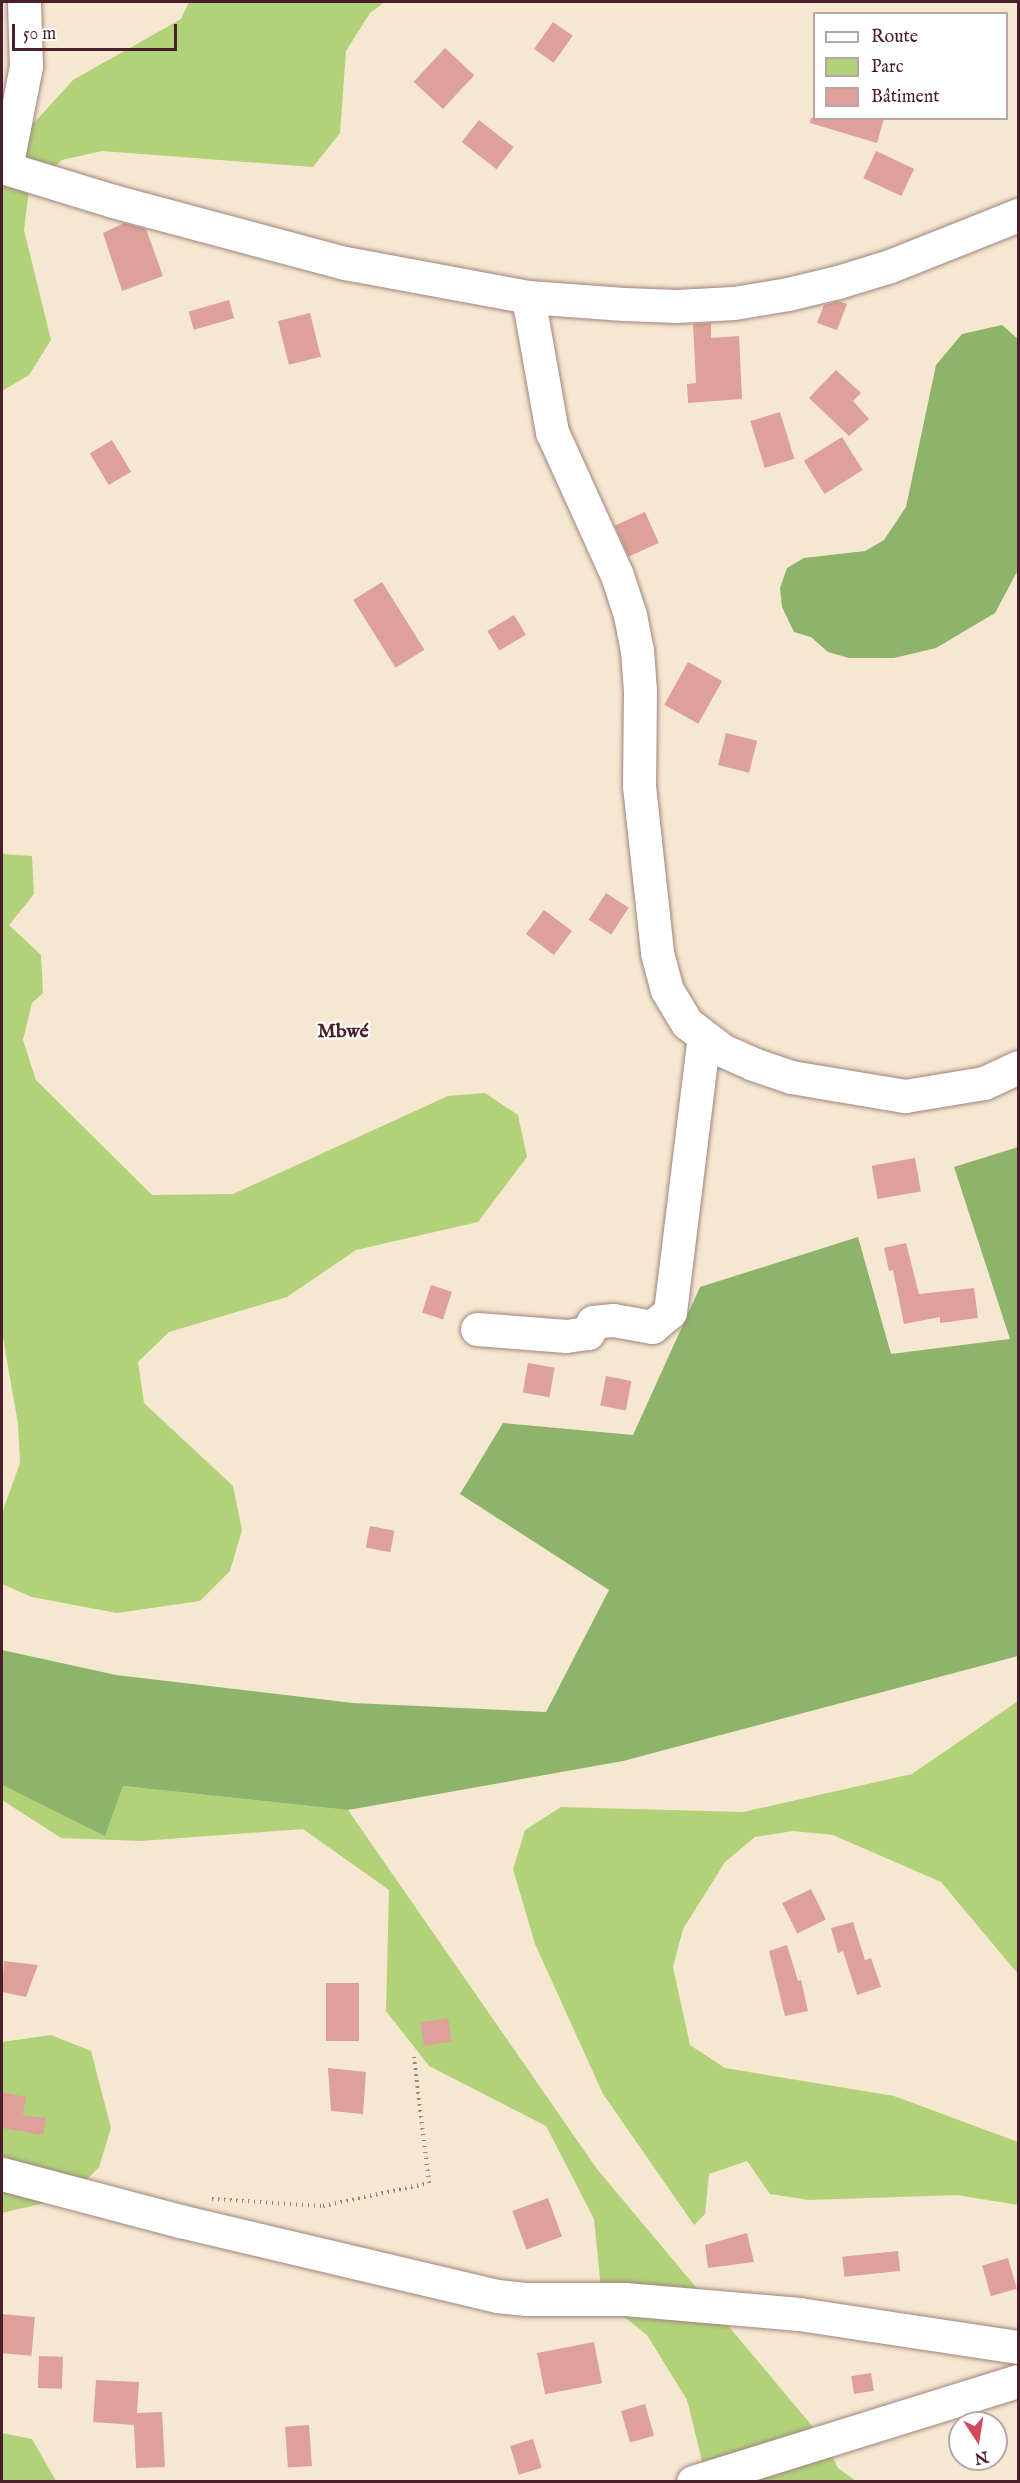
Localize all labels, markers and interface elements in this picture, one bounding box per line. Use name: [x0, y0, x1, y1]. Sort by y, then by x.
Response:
scale bar: [15, 12, 180, 50]
legend: [813, 12, 1008, 120]
text: 50 m: [23, 23, 56, 46]
text: Route: [871, 26, 918, 49]
text: Parc: [871, 56, 903, 79]
text: Bâtiment: [871, 86, 940, 109]
district label: Mbwé: [317, 1019, 369, 1043]
north arrow: [948, 2411, 1008, 2471]
text: N: [972, 2445, 990, 2468]

